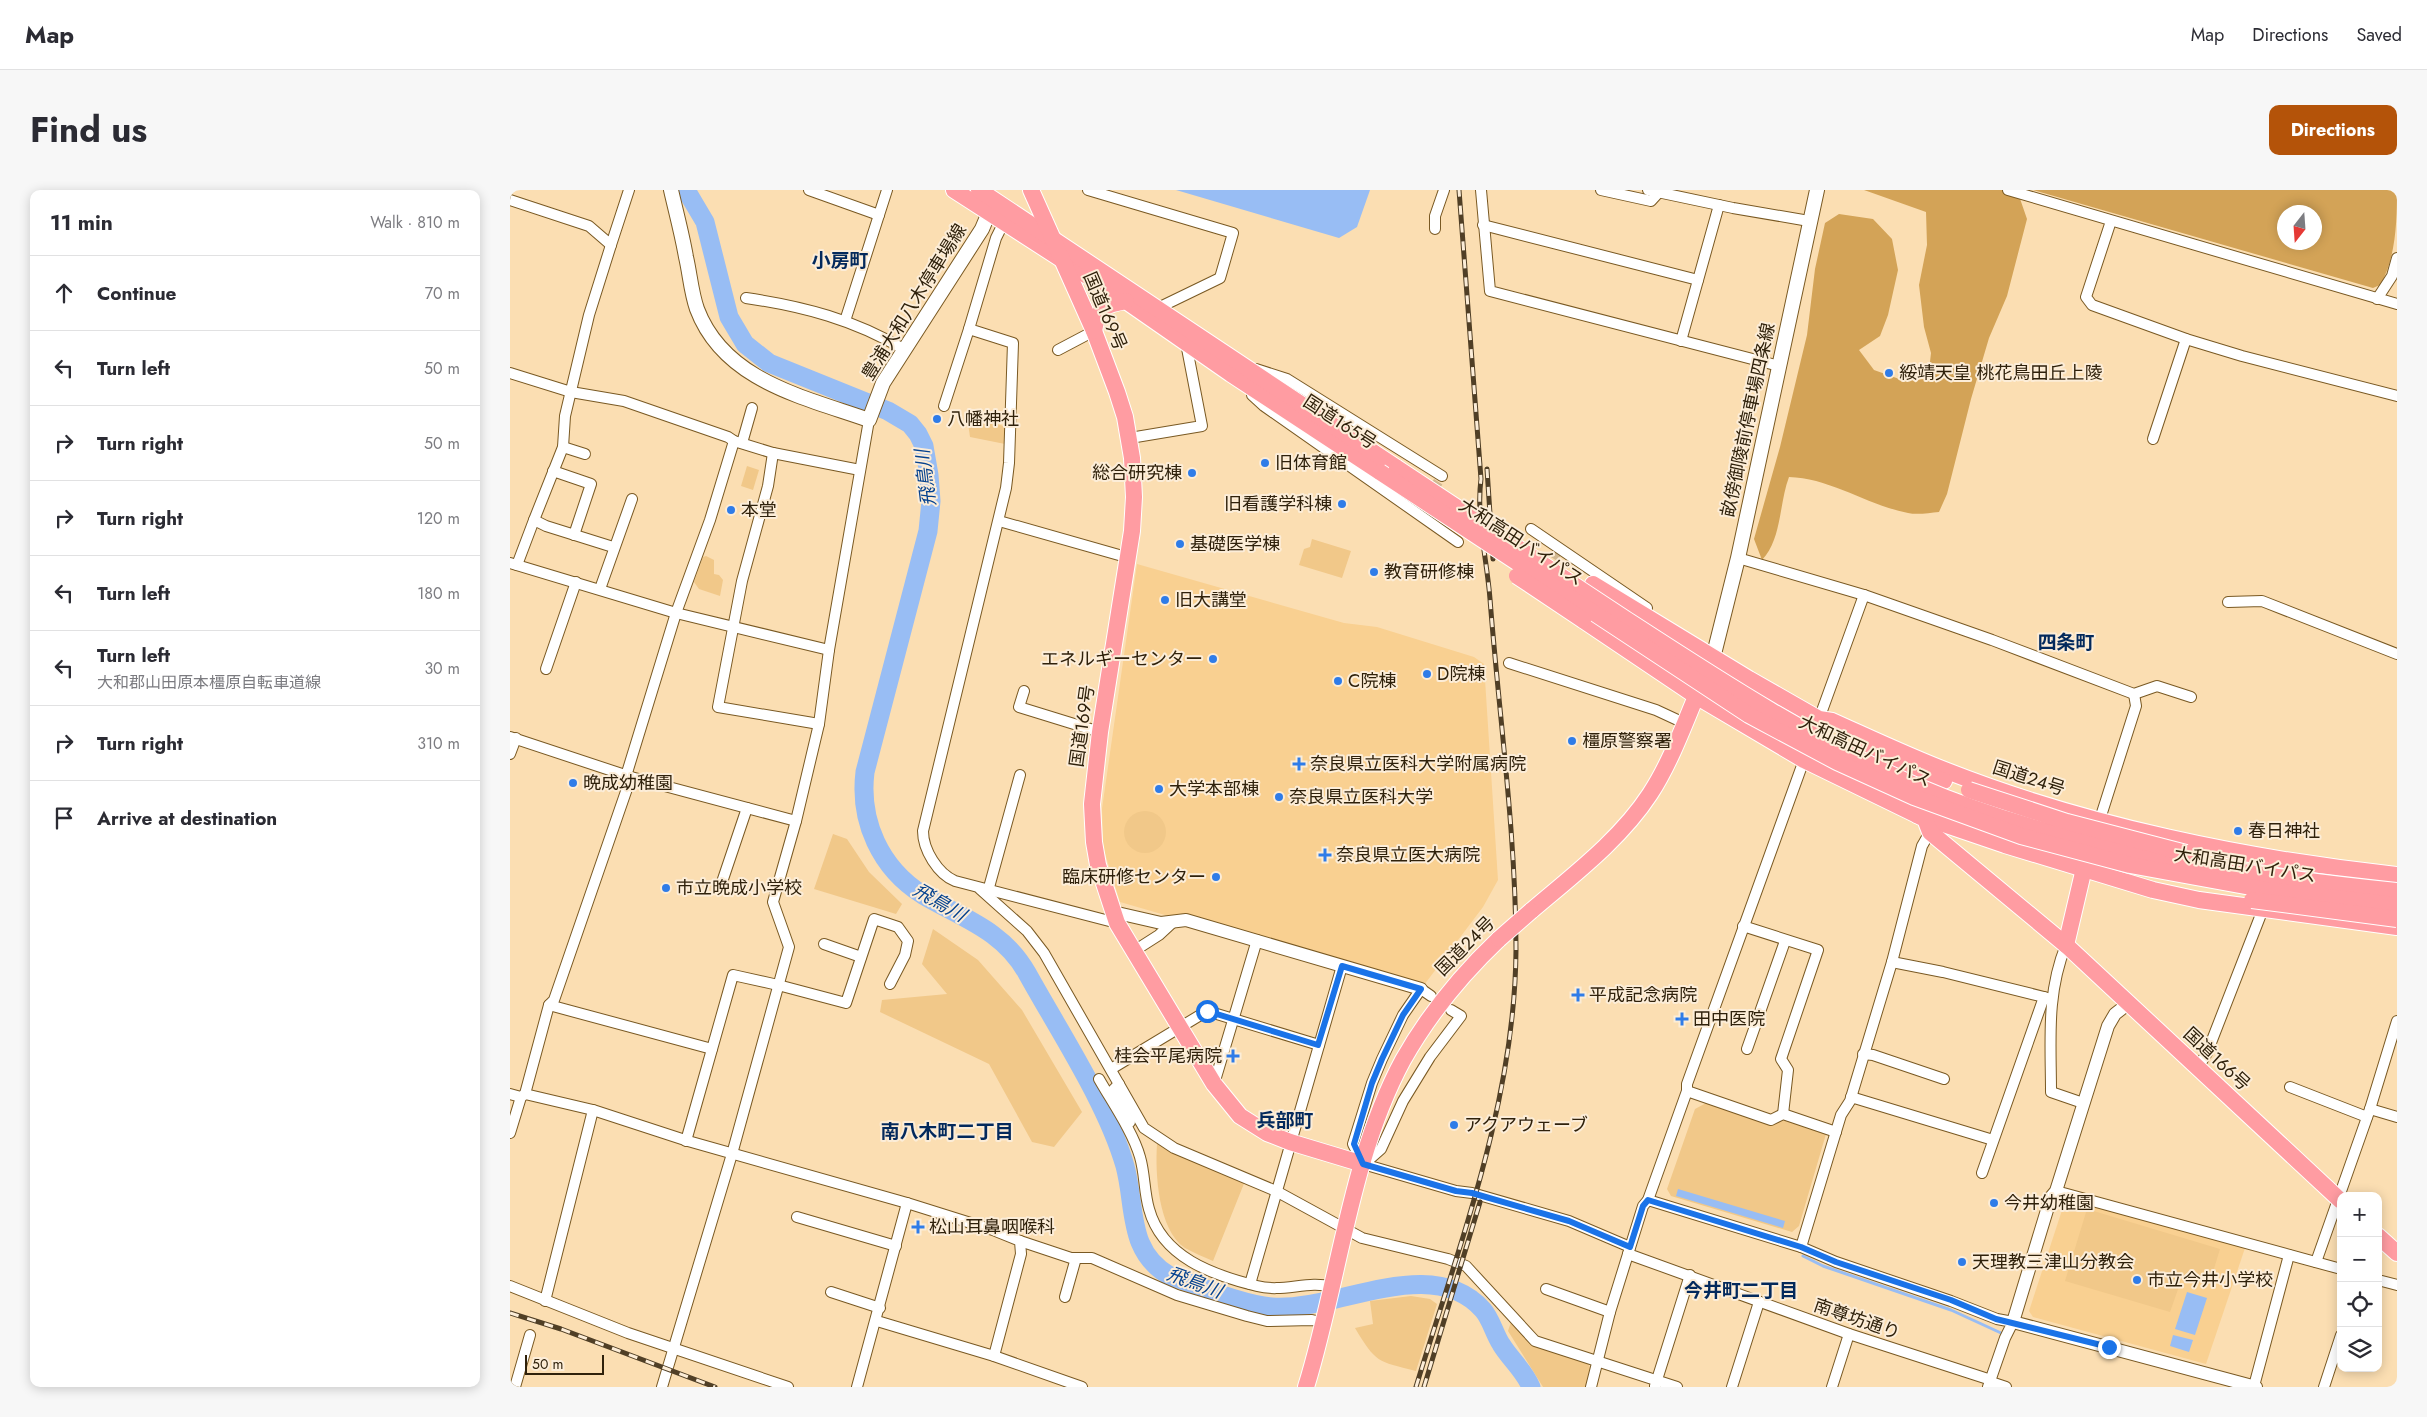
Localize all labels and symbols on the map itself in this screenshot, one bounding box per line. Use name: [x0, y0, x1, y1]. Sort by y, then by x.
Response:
north arrow: [2277, 205, 2322, 250]
street label: 豊浦大和八木停車場線: [855, 219, 973, 385]
district label: 小房町: [811, 247, 869, 274]
street label: 国道169号: [1077, 268, 1133, 354]
street label: 畝傍御陵前停車場四条線: [1715, 320, 1781, 520]
place label: 綏靖天皇 桃花鳥田丘上陵: [1899, 360, 2102, 386]
marker: 綏靖天皇 桃花鳥田丘上陵: [1883, 367, 1895, 379]
street label: 国道165号: [1298, 389, 1382, 455]
place label: 八幡神社: [947, 406, 1019, 432]
marker: 八幡神社: [931, 413, 943, 425]
water label: 飛鳥川: [908, 446, 942, 508]
place label: 旧体育館: [1275, 450, 1347, 476]
marker: 旧体育館: [1259, 457, 1271, 469]
place label: 総合研究棟: [1092, 460, 1182, 486]
marker: 総合研究棟: [1186, 467, 1198, 479]
place label: 旧看護学科棟: [1224, 491, 1332, 517]
street label: 大和高田バイパス: [1454, 492, 1588, 592]
place label: 本堂: [741, 497, 777, 523]
marker: 旧看護学科棟: [1336, 498, 1348, 510]
marker: 本堂: [725, 504, 737, 516]
place label: 基礎医学棟: [1190, 531, 1280, 557]
marker: 基礎医学棟: [1174, 538, 1186, 550]
place label: 教育研修棟: [1384, 559, 1474, 585]
marker: 教育研修棟: [1368, 566, 1380, 578]
place label: 旧大講堂: [1175, 587, 1247, 613]
marker: 旧大講堂: [1159, 594, 1171, 606]
district label: 四条町: [2037, 629, 2095, 656]
place label: エネルギーセンター: [1041, 646, 1203, 672]
marker: エネルギーセンター: [1207, 653, 1219, 665]
place label: D院棟: [1437, 661, 1485, 687]
place label: C院棟: [1348, 668, 1396, 694]
marker: D院棟: [1421, 668, 1433, 680]
marker: C院棟: [1332, 675, 1344, 687]
street label: 国道169号: [1063, 683, 1101, 769]
street label: 大和高田バイパス: [1794, 709, 1936, 793]
place label: 橿原警察署: [1582, 728, 1672, 754]
marker: 橿原警察署: [1566, 735, 1578, 747]
place label: 奈良県立医科大学附属病院: [1310, 751, 1526, 777]
street label: 国道24号: [1989, 754, 2069, 802]
marker: 奈良県立医科大学附属病院: [1292, 757, 1306, 771]
place label: 晩成幼稚園: [583, 770, 673, 796]
place label: 大学本部棟: [1169, 776, 1259, 802]
marker: 晩成幼稚園: [567, 777, 579, 789]
marker: 大学本部棟: [1153, 783, 1165, 795]
place label: 奈良県立医科大学: [1289, 784, 1433, 810]
marker: 奈良県立医科大学: [1273, 791, 1285, 803]
place label: 春日神社: [2248, 818, 2320, 844]
marker: 春日神社: [2232, 825, 2244, 837]
street label: 大和高田バイパス: [2172, 841, 2318, 889]
place label: 奈良県立医大病院: [1336, 842, 1480, 868]
marker: 奈良県立医大病院: [1318, 848, 1332, 862]
place label: 臨床研修センター: [1062, 864, 1206, 890]
marker: 臨床研修センター: [1210, 871, 1222, 883]
place label: 市立晩成小学校: [676, 875, 802, 901]
water label: 飛鳥川: [908, 876, 973, 929]
marker: 市立晩成小学校: [660, 882, 672, 894]
street label: 国道24号: [1429, 910, 1501, 982]
place label: 平成記念病院: [1589, 982, 1697, 1008]
marker: 平成記念病院: [1571, 988, 1585, 1002]
route start: [1196, 1000, 1219, 1023]
place label: 田中医院: [1693, 1006, 1765, 1032]
marker: 田中医院: [1675, 1012, 1689, 1026]
street label: 国道166号: [2178, 1021, 2256, 1097]
place label: 桂会平尾病院: [1114, 1043, 1222, 1069]
marker: 桂会平尾病院: [1226, 1049, 1240, 1063]
district label: 兵部町: [1256, 1107, 1314, 1134]
place label: アクアウェーブ: [1464, 1112, 1588, 1138]
district label: 南八木町二丁目: [880, 1118, 1014, 1145]
marker: アクアウェーブ: [1448, 1119, 1460, 1131]
place label: 今井幼稚園: [2004, 1190, 2094, 1216]
marker: 今井幼稚園: [1988, 1197, 2000, 1209]
place label: 松山耳鼻咽喉科: [929, 1214, 1055, 1240]
marker: 松山耳鼻咽喉科: [911, 1220, 925, 1234]
place label: 天理教三津山分教会: [1972, 1249, 2134, 1275]
marker: 天理教三津山分教会: [1956, 1256, 1968, 1268]
water label: 飛鳥川: [1163, 1260, 1228, 1306]
place label: 市立今井小学校: [2147, 1267, 2273, 1293]
marker: 市立今井小学校: [2131, 1274, 2143, 1286]
district label: 今井町二丁目: [1684, 1277, 1798, 1304]
street label: 南尊坊通り: [1810, 1292, 1904, 1346]
route end: [2098, 1336, 2121, 1359]
scale bar: [525, 1352, 604, 1375]

